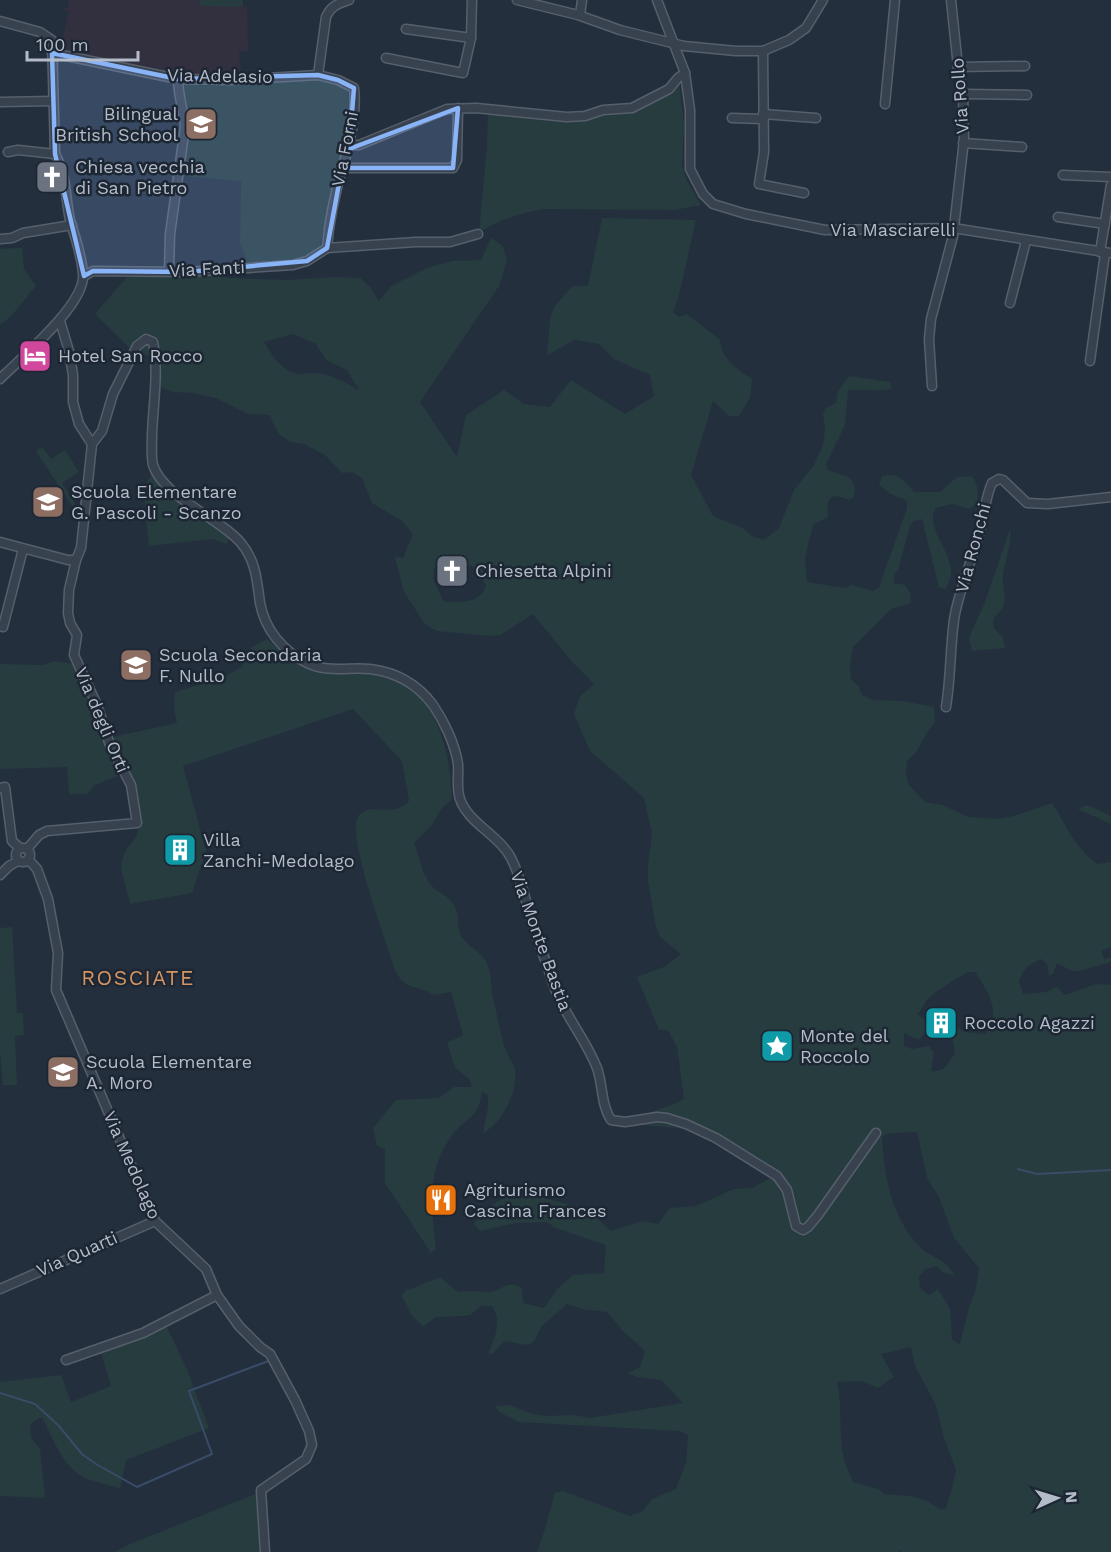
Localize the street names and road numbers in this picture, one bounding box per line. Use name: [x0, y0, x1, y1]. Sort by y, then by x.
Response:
street label: Via Rollo: [946, 57, 973, 135]
street label: Via Adelasio: [167, 64, 273, 87]
street label: Via Forni: [327, 109, 362, 188]
street label: Via Masciarelli: [830, 219, 956, 240]
street label: Via Fanti: [168, 256, 245, 281]
street label: Via Ronchi: [950, 501, 995, 595]
street label: Via degli Orti: [71, 664, 134, 776]
street label: Via Monte Bastia: [506, 868, 577, 1014]
street label: Via Medolago: [99, 1107, 166, 1222]
street label: Via Quarti: [33, 1226, 120, 1281]

